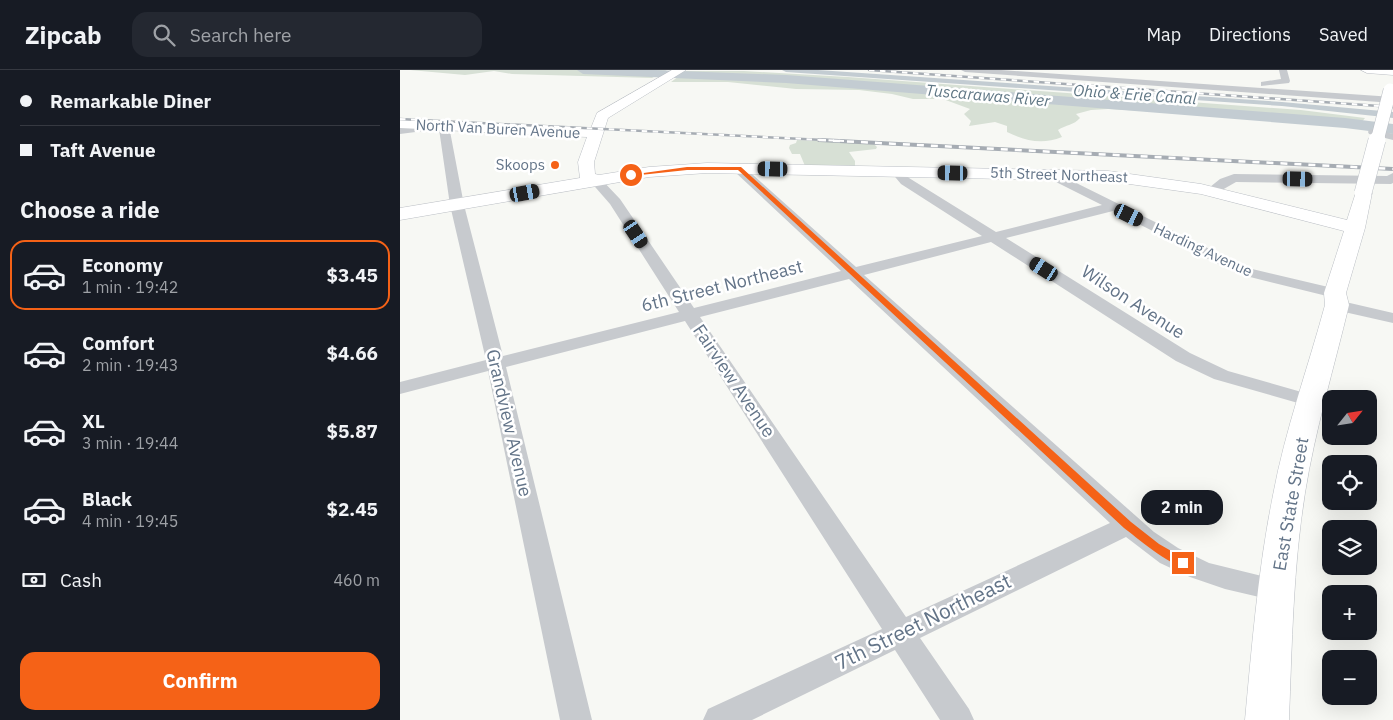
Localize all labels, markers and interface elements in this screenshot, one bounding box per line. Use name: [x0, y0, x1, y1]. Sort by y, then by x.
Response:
search box: [132, 12, 482, 57]
text: Zipcab: [25, 19, 102, 51]
icon: search: [150, 21, 178, 49]
text: Search here: [190, 23, 292, 47]
text: Map: [1146, 23, 1181, 46]
text: Directions: [1209, 23, 1291, 46]
text: Saved: [1319, 23, 1368, 46]
water label: Tuscarawas River: [925, 80, 1052, 110]
water label: Ohio & Erie Canal: [1073, 80, 1198, 108]
text: Remarkable Diner: [50, 89, 211, 113]
street label: North Van Buren Avenue: [415, 115, 581, 142]
text: Taft Avenue: [50, 138, 156, 162]
place label: Skoops: [496, 155, 545, 174]
marker: Skoops: [549, 159, 561, 171]
car: [757, 161, 788, 177]
street label: 5th Street Northeast: [990, 163, 1128, 186]
route start: [620, 164, 642, 186]
car: [937, 165, 968, 181]
car: [1282, 171, 1313, 187]
car: [508, 183, 541, 203]
text: Choose a ride: [20, 195, 160, 224]
car: [1112, 202, 1145, 228]
car: [621, 217, 650, 251]
street label: Harding Avenue: [1151, 218, 1256, 281]
icon: car: [22, 253, 67, 298]
text: Economy: [82, 253, 163, 277]
street label: 6th Street Northeast: [639, 254, 805, 317]
car: [1027, 255, 1060, 283]
street label: Wilson Avenue: [1077, 260, 1189, 344]
text: $3.45: [326, 263, 378, 287]
text: 1 min · 19:42: [82, 277, 178, 297]
street label: Fairview Avenue: [688, 320, 781, 442]
icon: car: [22, 331, 67, 376]
text: Comfort: [82, 331, 155, 355]
text: $4.66: [326, 341, 378, 365]
street label: Grandview Avenue: [481, 347, 538, 499]
text: 2 min · 19:43: [82, 355, 178, 375]
north arrow: [1322, 390, 1378, 445]
map controls: [1322, 390, 1377, 705]
icon: car: [22, 409, 67, 454]
text: XL: [82, 409, 105, 433]
text: $5.87: [326, 419, 378, 443]
text: 3 min · 19:44: [82, 433, 178, 453]
street label: East State Street: [1267, 435, 1314, 573]
button: locate: [1322, 455, 1377, 510]
icon: car: [22, 487, 67, 532]
text: Black: [82, 487, 132, 511]
callout: 2 min: [1142, 490, 1224, 526]
text: $2.45: [326, 497, 378, 521]
text: 2 min: [1161, 497, 1203, 517]
text: 4 min · 19:45: [82, 511, 178, 531]
button: layers: [1322, 520, 1377, 575]
route end: [1172, 552, 1194, 574]
icon: cash: [20, 566, 48, 594]
street label: 7th Street Northeast: [830, 566, 1016, 676]
text: Cash: [60, 568, 102, 592]
text: 460 m: [333, 570, 380, 590]
button: +: [1322, 585, 1377, 640]
button: −: [1322, 650, 1377, 705]
button: Confirm: [20, 652, 380, 710]

